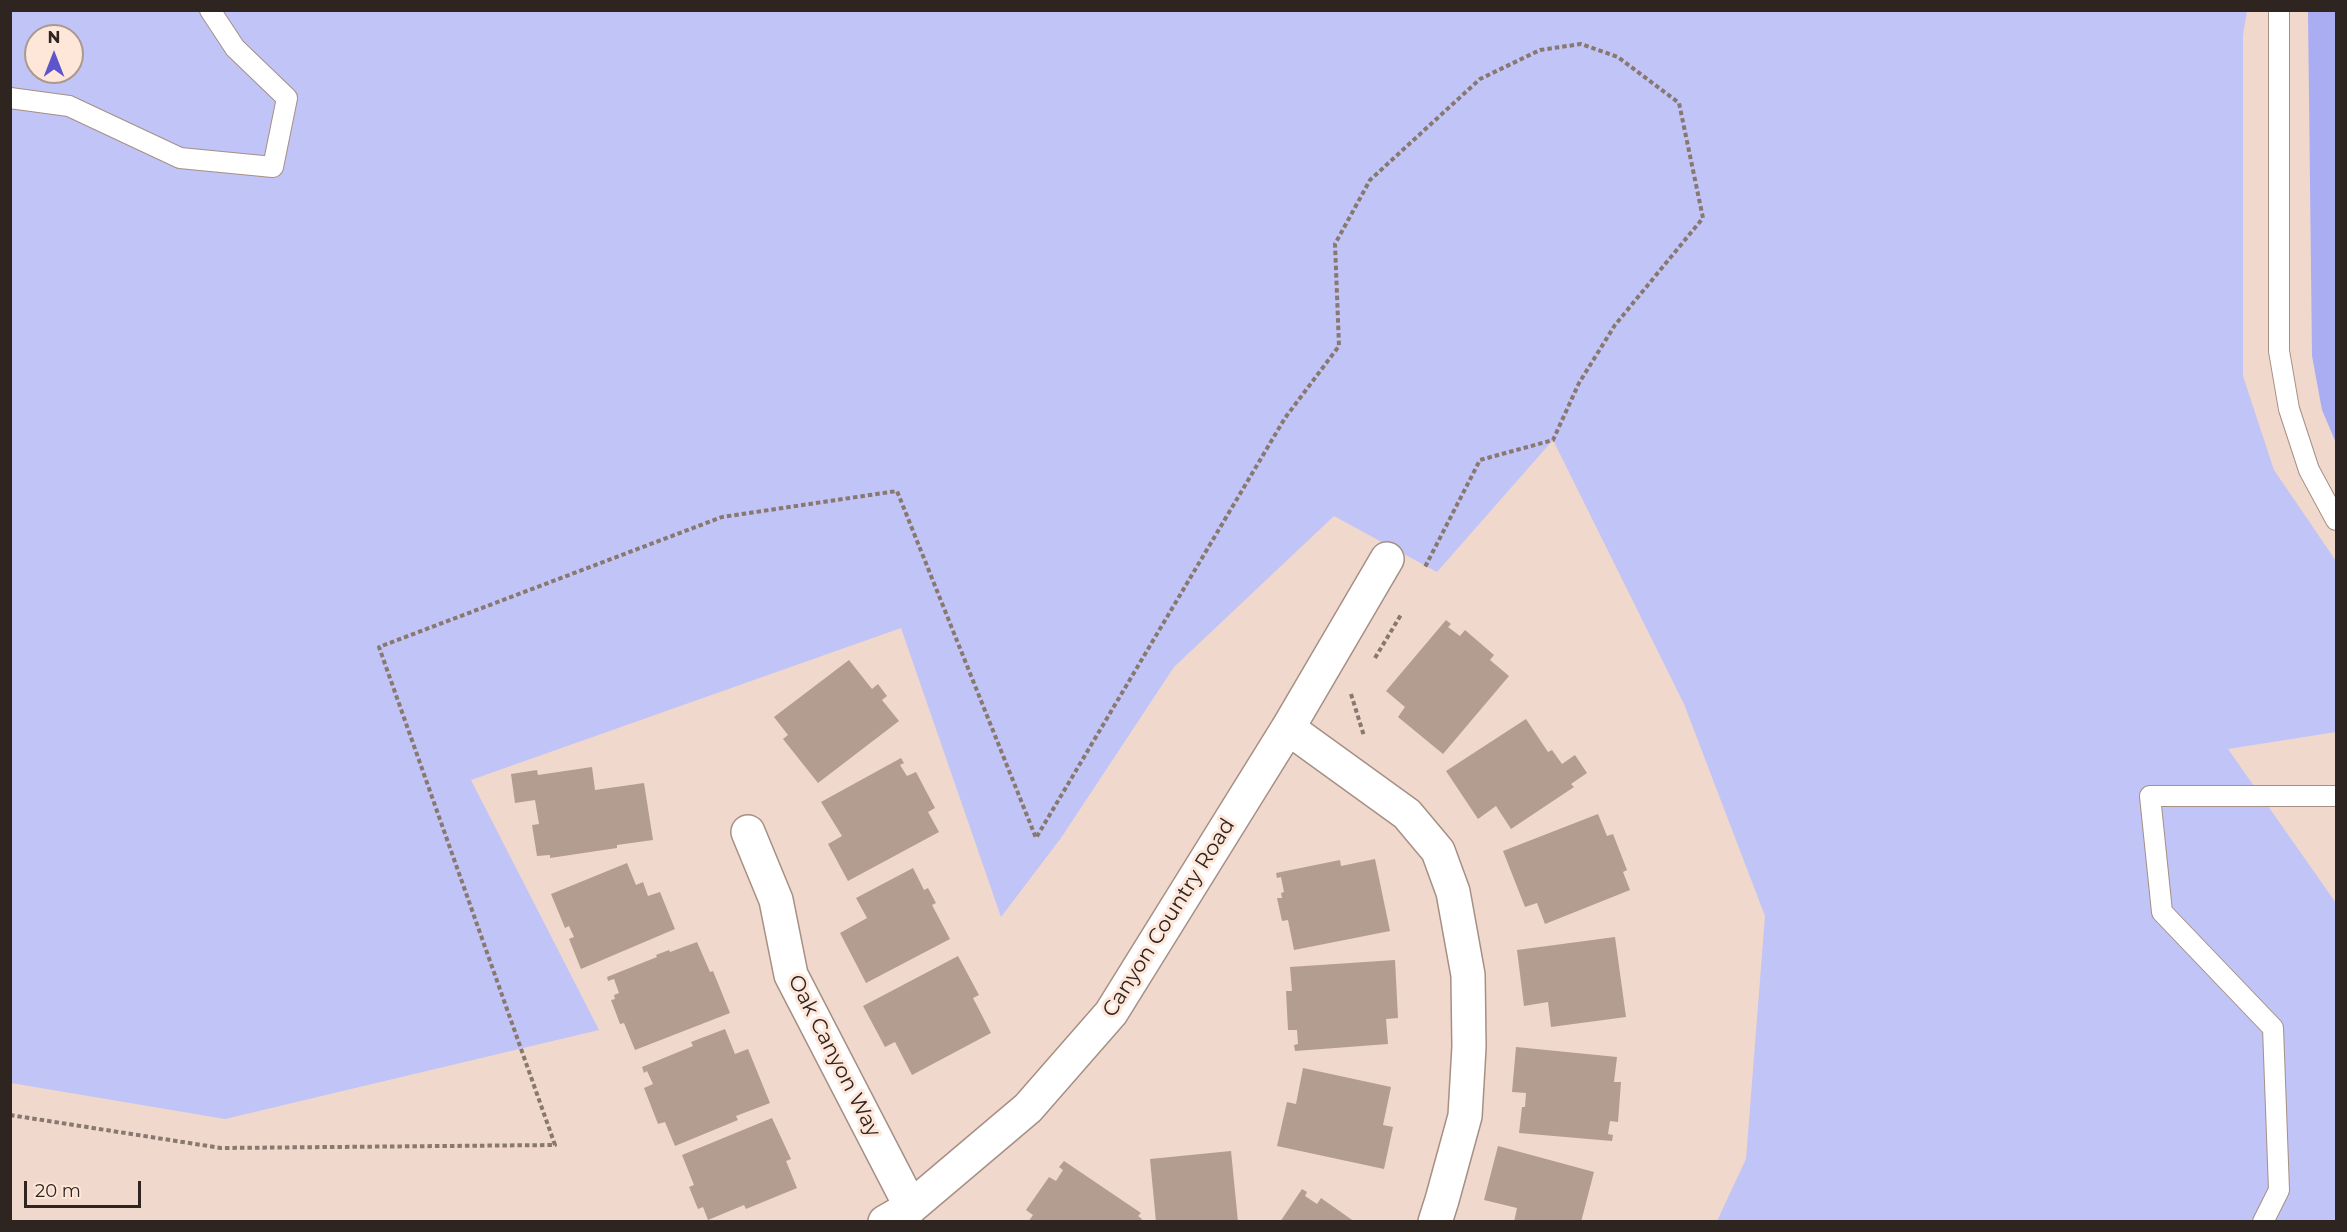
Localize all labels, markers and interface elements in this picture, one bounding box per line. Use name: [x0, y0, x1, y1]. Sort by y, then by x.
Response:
north arrow: [24, 24, 84, 84]
text: N: [48, 28, 60, 47]
street label: Canyon Country Road: [1098, 814, 1240, 1022]
street label: Oak Canyon Way: [782, 971, 886, 1141]
scale bar: [27, 1169, 144, 1207]
text: 20 m: [35, 1180, 81, 1202]

